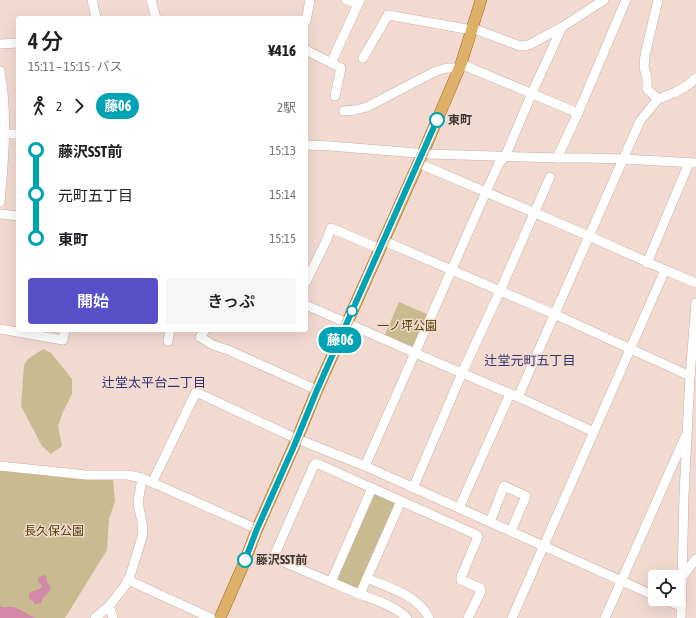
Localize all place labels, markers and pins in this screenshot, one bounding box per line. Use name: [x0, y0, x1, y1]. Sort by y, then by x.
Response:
marker: 東町: [429, 112, 445, 128]
place label: 東町: [448, 113, 472, 127]
unlabelled marker: [346, 305, 358, 317]
marker: 藤沢SST前: [237, 552, 253, 568]
place label: 藤沢SST前: [256, 553, 307, 567]

